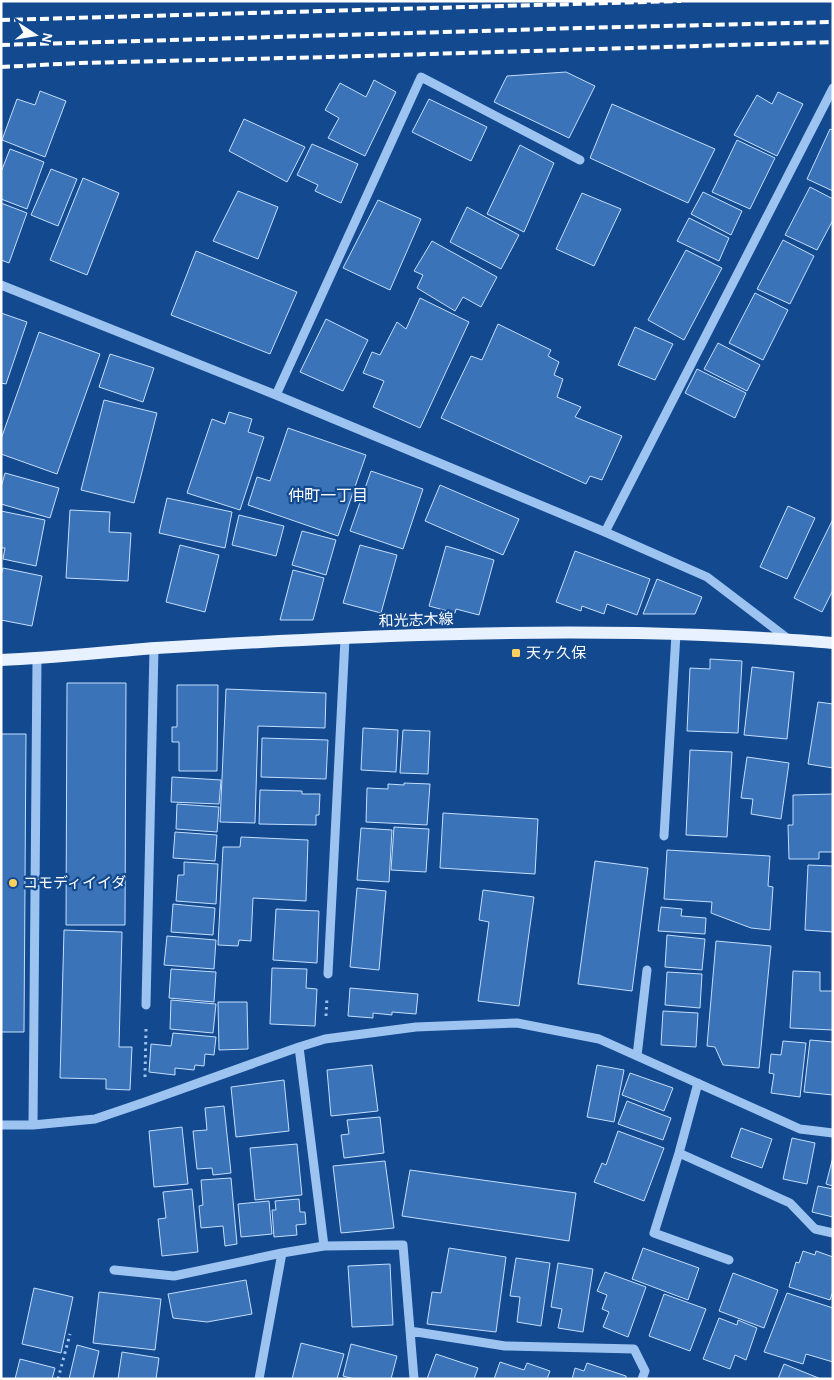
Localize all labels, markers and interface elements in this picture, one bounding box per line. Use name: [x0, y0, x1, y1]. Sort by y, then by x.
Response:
north arrow: [10, 10, 60, 60]
text: N: [39, 31, 55, 44]
district label: 仲町一丁目: [288, 487, 368, 504]
street label: 和光志木線: [378, 611, 454, 629]
place label: 天ヶ久保: [526, 645, 586, 661]
marker: 天ヶ久保: [510, 647, 522, 659]
place label: コモディイイダ: [23, 875, 126, 891]
marker: コモディイイダ: [7, 877, 19, 889]

